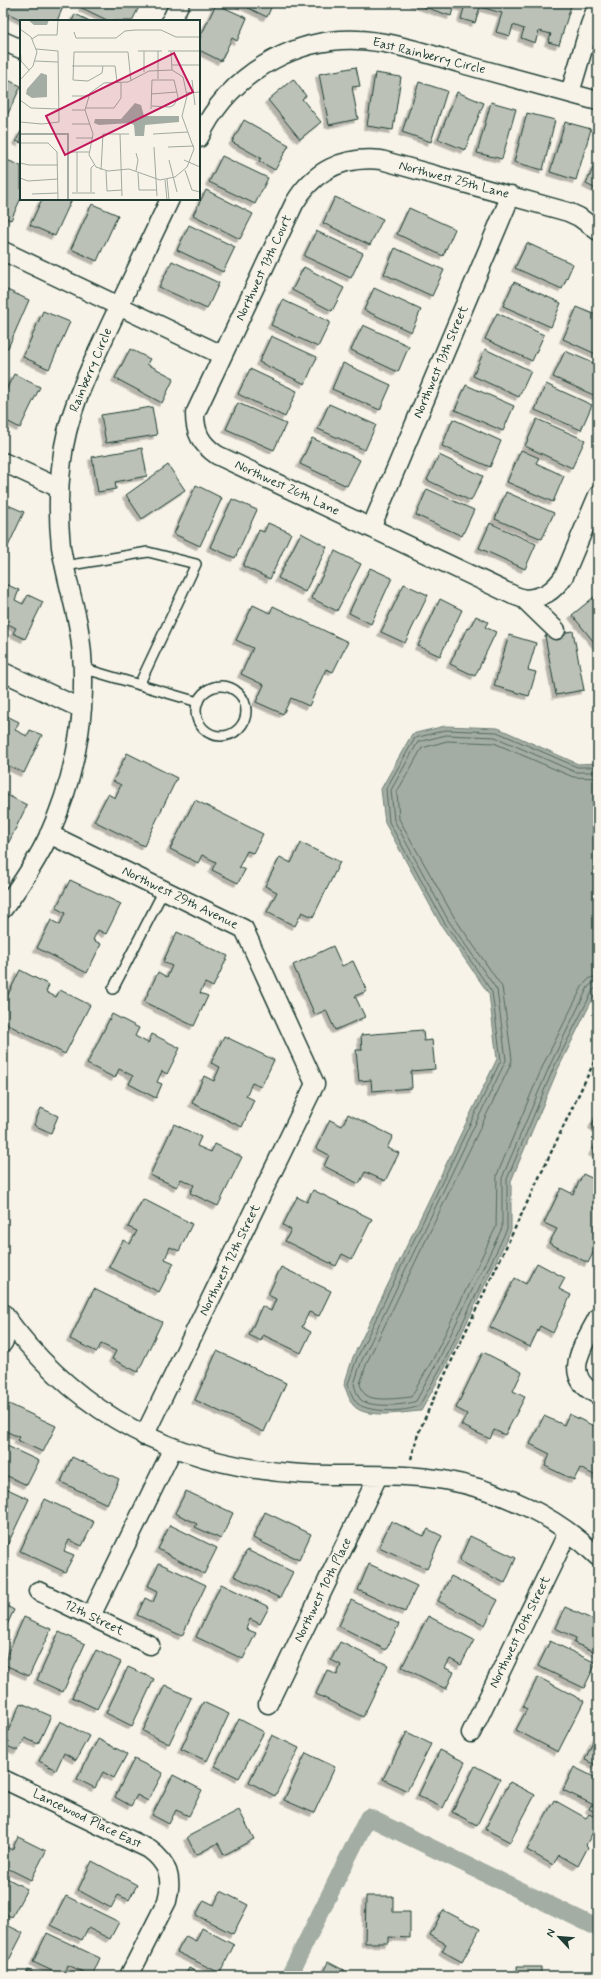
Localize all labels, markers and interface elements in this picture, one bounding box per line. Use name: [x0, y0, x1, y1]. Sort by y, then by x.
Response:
inset map: [20, 20, 200, 200]
street label: East Rainberry Circle: [371, 34, 488, 78]
street label: Northwest 25th Lane: [397, 157, 511, 203]
street label: Northwest 13th Court: [232, 212, 296, 324]
street label: Northwest 13th Street: [410, 303, 473, 421]
street label: Rainberry Circle: [66, 325, 116, 415]
street label: Northwest 26th Lane: [232, 456, 342, 520]
street label: Northwest 29th Avenue: [119, 862, 241, 934]
street label: Northwest 12th Street: [196, 1201, 265, 1319]
street label: Northwest 10th Place: [290, 1535, 356, 1645]
street label: Northwest 10th Street: [485, 1573, 555, 1691]
street label: 12th Street: [61, 1596, 127, 1640]
street label: Lancewood Place East: [30, 1785, 144, 1853]
north arrow: [539, 1917, 579, 1957]
text: N: [543, 1927, 559, 1939]

